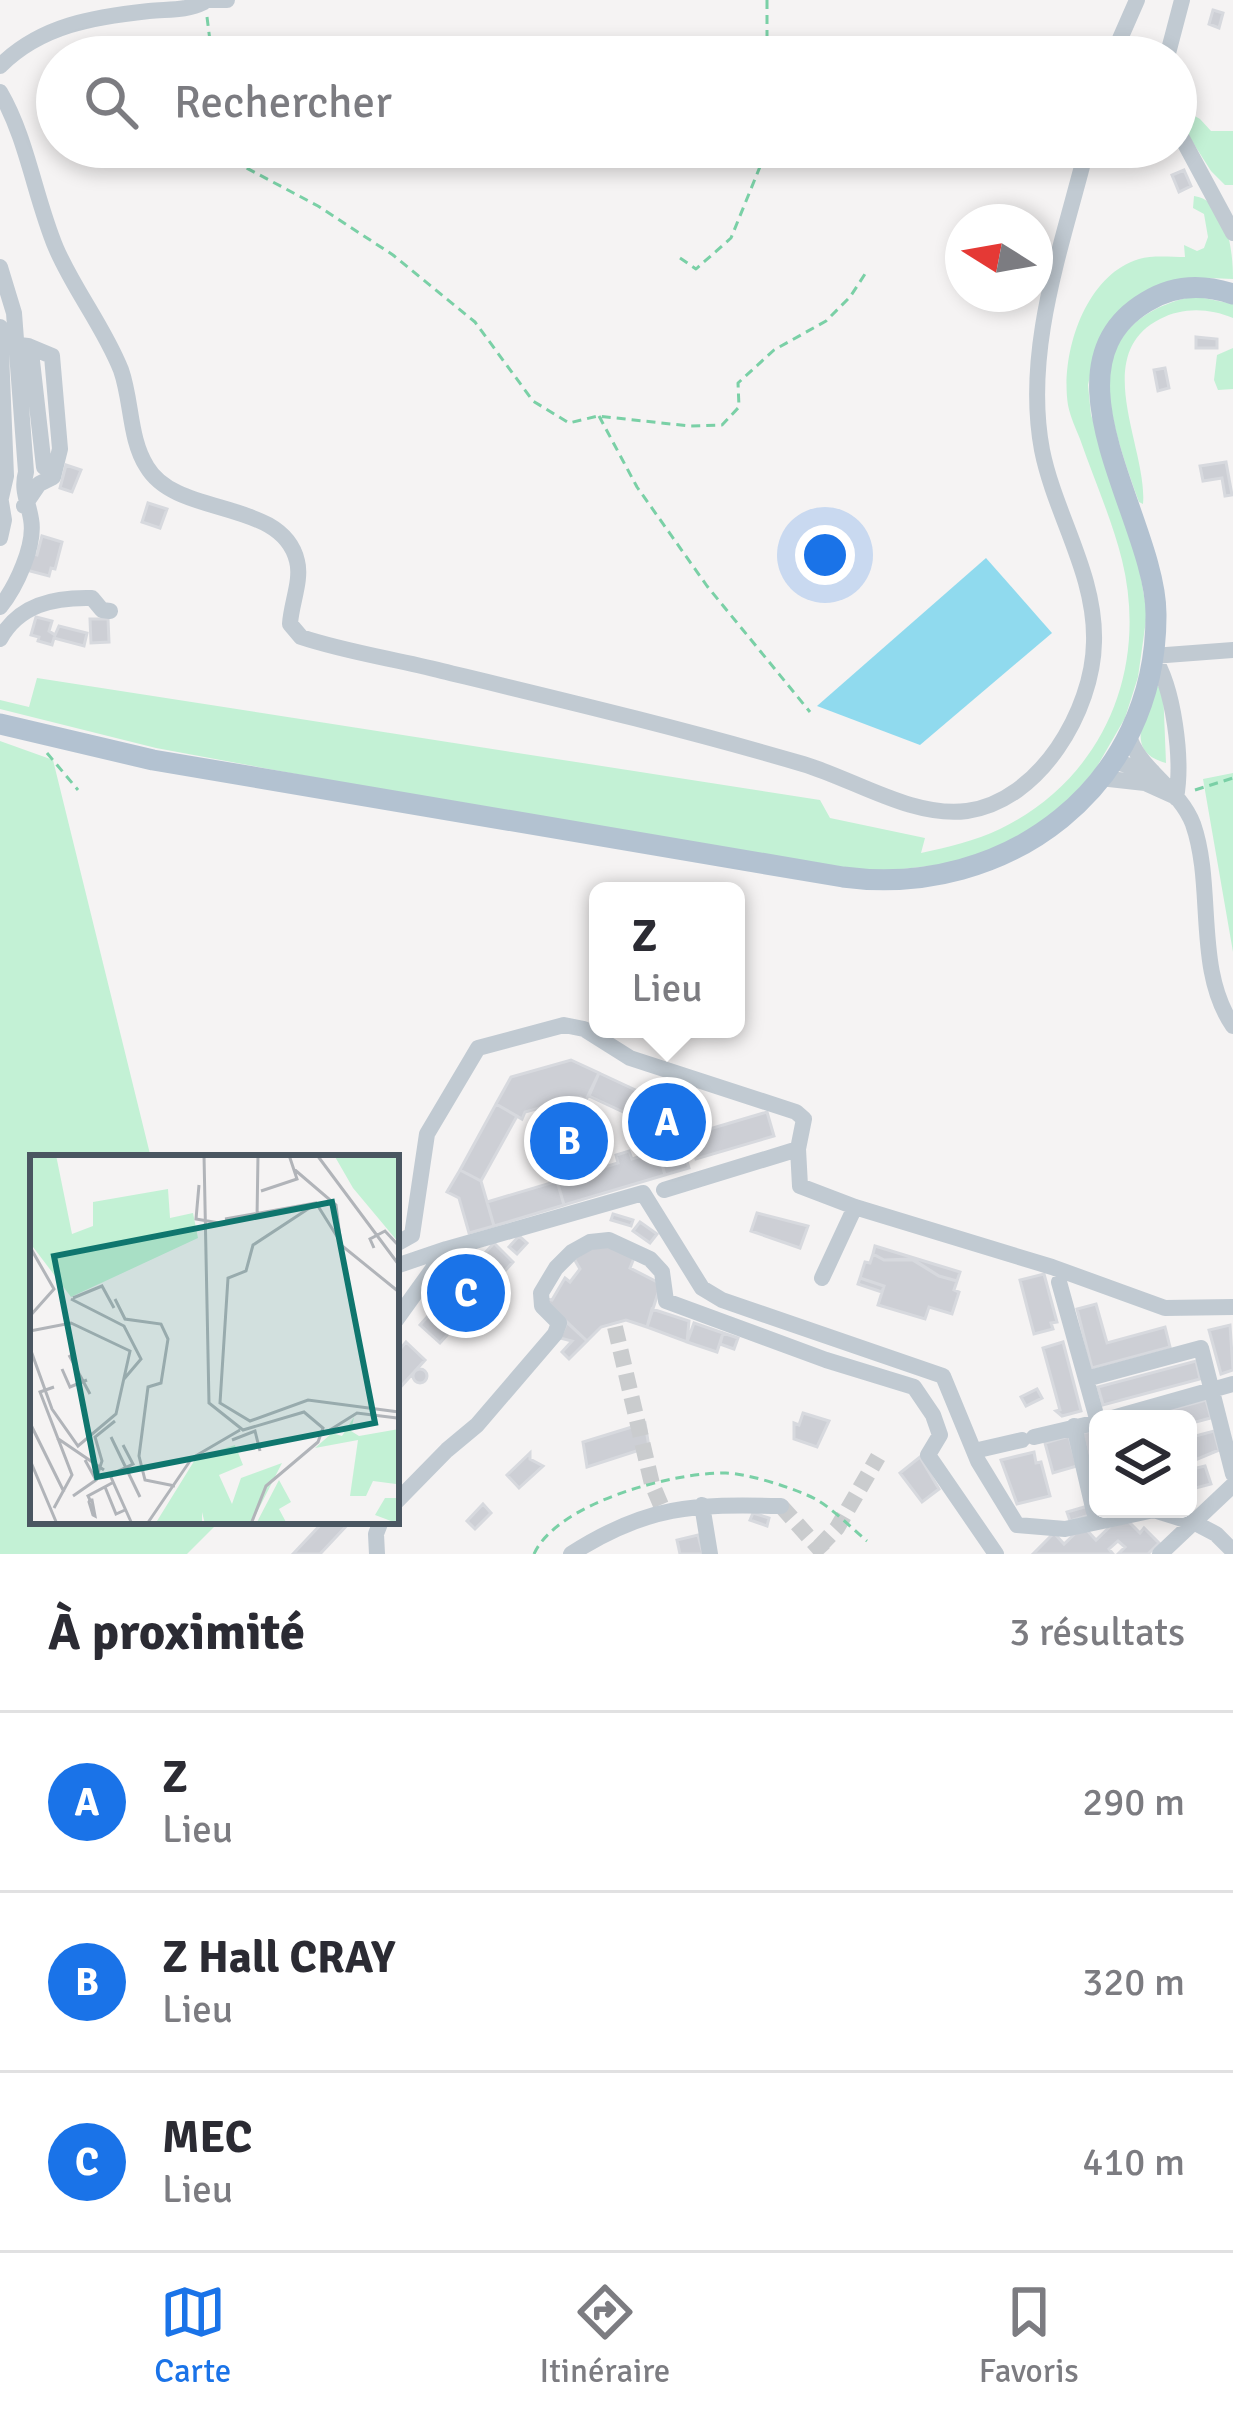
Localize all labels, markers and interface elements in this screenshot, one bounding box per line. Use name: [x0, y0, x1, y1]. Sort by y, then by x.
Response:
search box: [36, 36, 1197, 168]
icon: search: [78, 69, 144, 135]
text: Rechercher: [174, 75, 392, 130]
north arrow: [945, 204, 1053, 312]
your location: [795, 525, 855, 585]
popup: [589, 882, 745, 1038]
text: Z: [631, 909, 658, 964]
text: Lieu: [631, 964, 703, 1012]
pin: A: [628, 1077, 706, 1167]
pin: B: [530, 1096, 608, 1186]
inset map: [30, 1155, 399, 1524]
pin: C: [427, 1248, 505, 1338]
map controls: [1089, 1410, 1197, 1518]
button: layers: [1089, 1410, 1197, 1518]
text: À proximité: [48, 1601, 305, 1664]
text: 3 résultats: [1009, 1608, 1185, 1656]
text: Z: [162, 1750, 188, 1805]
text: A: [75, 1778, 99, 1826]
text: 290 m: [1082, 1778, 1185, 1826]
text: Lieu: [162, 1805, 233, 1853]
text: Z Hall CRAY: [162, 1930, 395, 1985]
text: B: [75, 1958, 99, 2006]
text: 320 m: [1082, 1958, 1185, 2006]
text: Lieu: [162, 1985, 233, 2033]
text: MEC: [162, 2110, 252, 2165]
text: C: [75, 2138, 99, 2186]
text: 410 m: [1082, 2138, 1185, 2186]
text: Lieu: [162, 2165, 233, 2213]
tab: Carte: [154, 2279, 231, 2392]
tab: Itinéraire: [540, 2279, 670, 2392]
tab: Favoris: [979, 2279, 1079, 2392]

